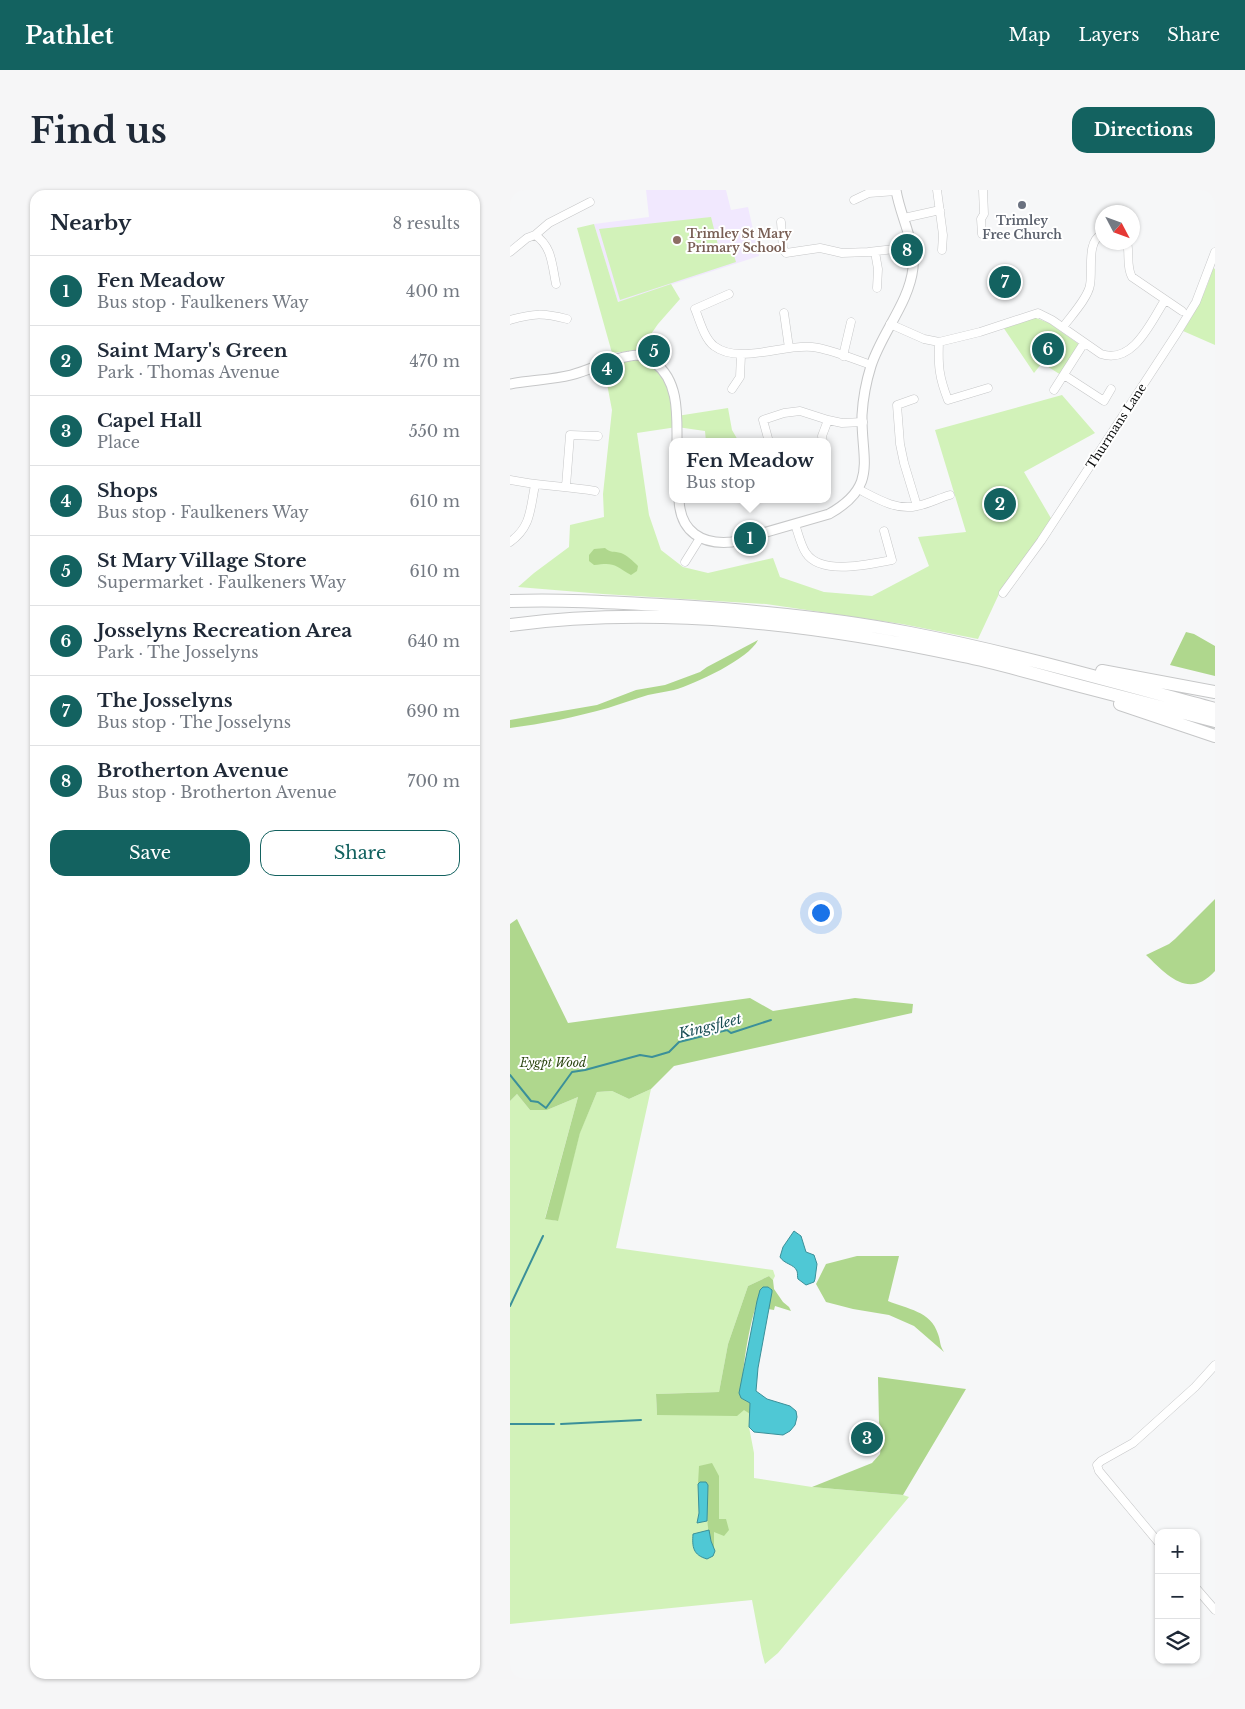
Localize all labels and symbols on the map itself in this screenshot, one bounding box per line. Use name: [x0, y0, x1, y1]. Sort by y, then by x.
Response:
marker: Trimley Free Church: [1016, 199, 1028, 211]
north arrow: [1095, 205, 1140, 250]
place label: Trimley Free Church: [982, 213, 1062, 242]
place label: Trimley St Mary Primary School: [687, 226, 792, 255]
pin: 8: [891, 231, 923, 269]
marker: Trimley St Mary Primary School: [671, 234, 683, 246]
pin: 7: [989, 263, 1021, 301]
pin: 6: [1032, 330, 1064, 368]
pin: 5: [638, 332, 670, 370]
pin: 4: [591, 350, 623, 388]
street label: Thurmans Lane: [1083, 380, 1149, 472]
pin: 2: [984, 485, 1016, 523]
pin: 1: [734, 519, 766, 557]
your location: [808, 900, 834, 926]
water label: Kingsfleet: [676, 1009, 744, 1043]
park label: Eygpt Wood: [519, 1055, 587, 1070]
pin: 3: [851, 1419, 883, 1457]

